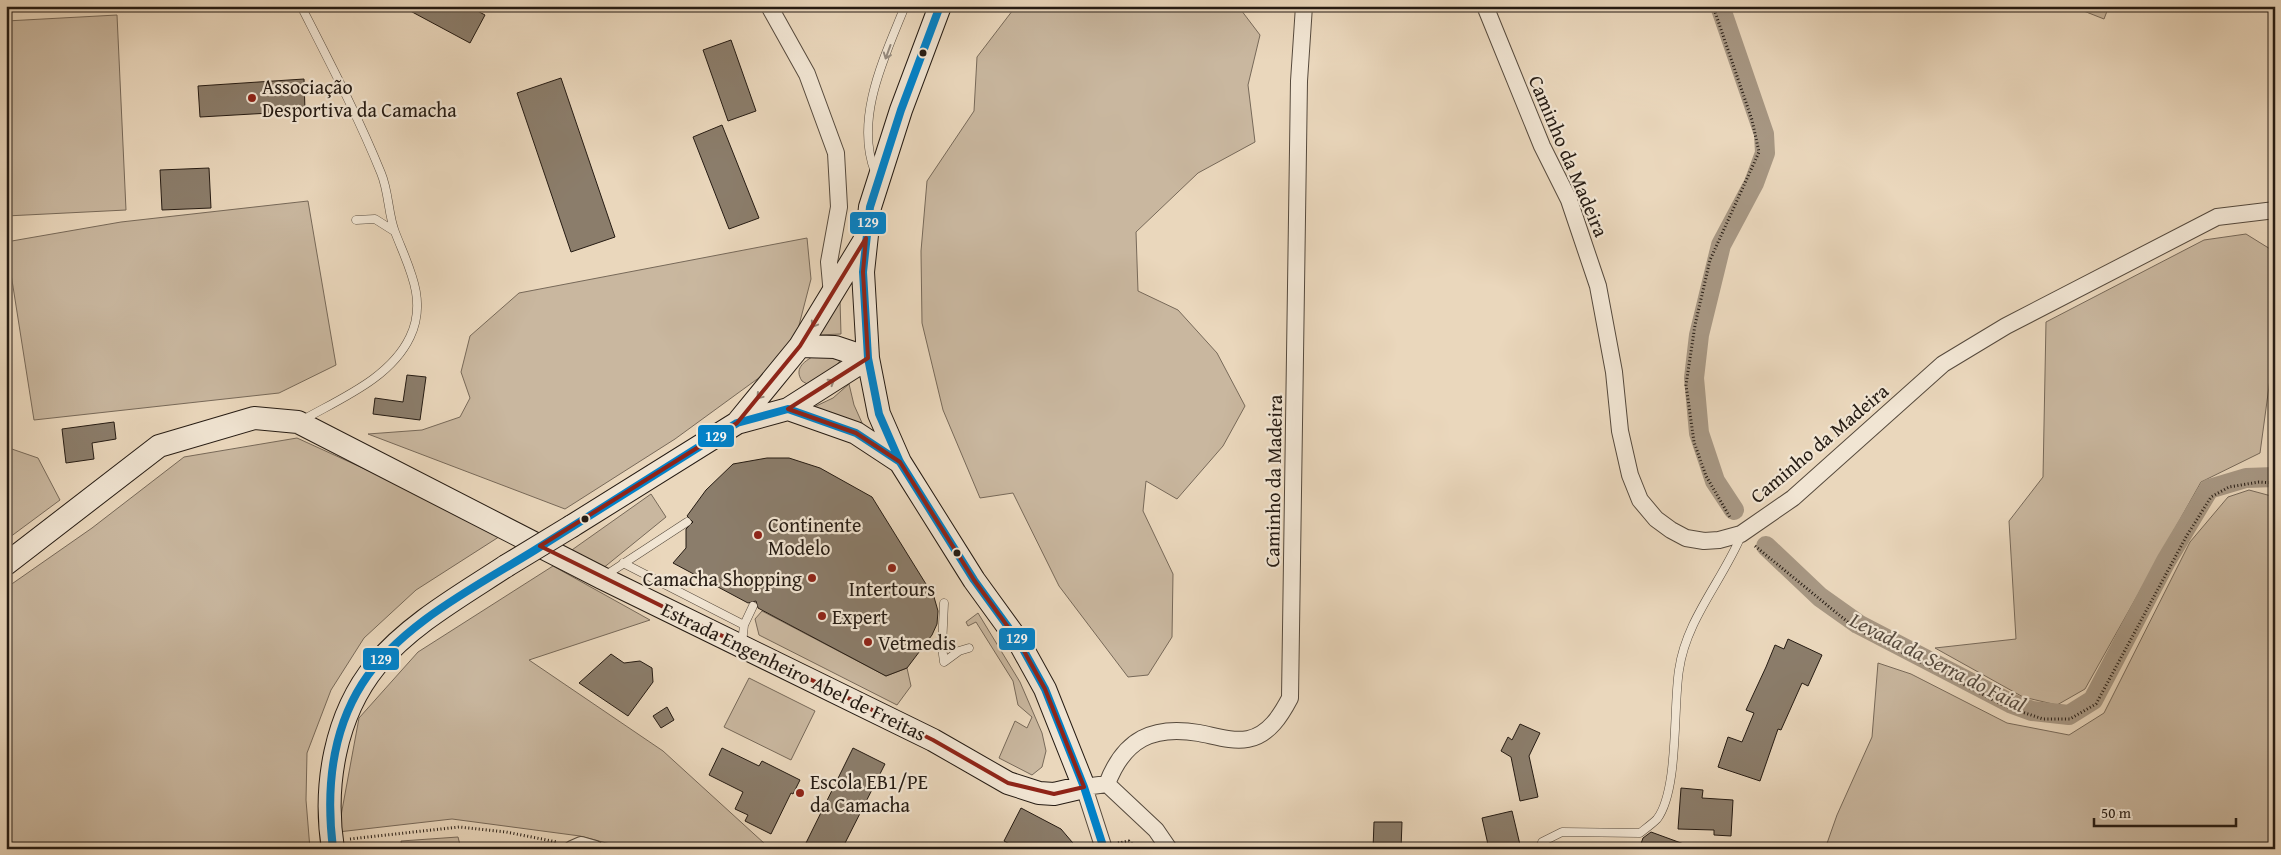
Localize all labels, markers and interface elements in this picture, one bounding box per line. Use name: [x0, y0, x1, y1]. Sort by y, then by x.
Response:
one-way arrow: [883, 43, 892, 59]
unlabelled marker: [918, 48, 928, 58]
street label: Caminho da Madeira: [1522, 71, 1616, 242]
place label: Associação Desportiva da Camacha: [262, 72, 457, 124]
marker: Associação Desportiva da Camacha: [246, 92, 258, 104]
line badge: 129: [849, 211, 887, 235]
text: 129: [857, 212, 879, 232]
one-way arrow: [811, 313, 821, 327]
street label: Caminho da Madeira: [1743, 376, 1895, 510]
one-way arrow: [821, 378, 835, 388]
one-way arrow: [756, 387, 768, 400]
street label: Caminho da Madeira: [1257, 394, 1289, 568]
line badge: 129: [697, 424, 735, 448]
text: 129: [705, 426, 727, 446]
place label: Continente Modelo: [768, 510, 861, 562]
unlabelled marker: [580, 514, 590, 524]
marker: Continente Modelo: [752, 529, 764, 541]
unlabelled marker: [952, 548, 962, 558]
marker: Intertours: [886, 562, 898, 574]
place label: Camacha Shopping: [643, 564, 802, 593]
marker: Camacha Shopping: [806, 572, 818, 584]
place label: Intertours: [849, 574, 935, 603]
street label: Estrada Engenheiro Abel de Freitas: [657, 594, 931, 748]
place label: Expert: [832, 602, 888, 631]
water label: Levada da Serra do Faial: [1844, 604, 2031, 720]
marker: Expert: [816, 610, 828, 622]
line badge: 129: [998, 627, 1036, 651]
place label: Vetmedis: [878, 628, 956, 657]
text: 129: [1006, 628, 1028, 648]
marker: Vetmedis: [862, 636, 874, 648]
line badge: 129: [362, 647, 400, 671]
text: 129: [370, 649, 392, 669]
place label: Escola EB1/PE da Camacha: [810, 767, 928, 819]
marker: Escola EB1/PE da Camacha: [794, 787, 806, 799]
scale bar: [2094, 795, 2236, 827]
text: 50 m: [2101, 802, 2132, 823]

